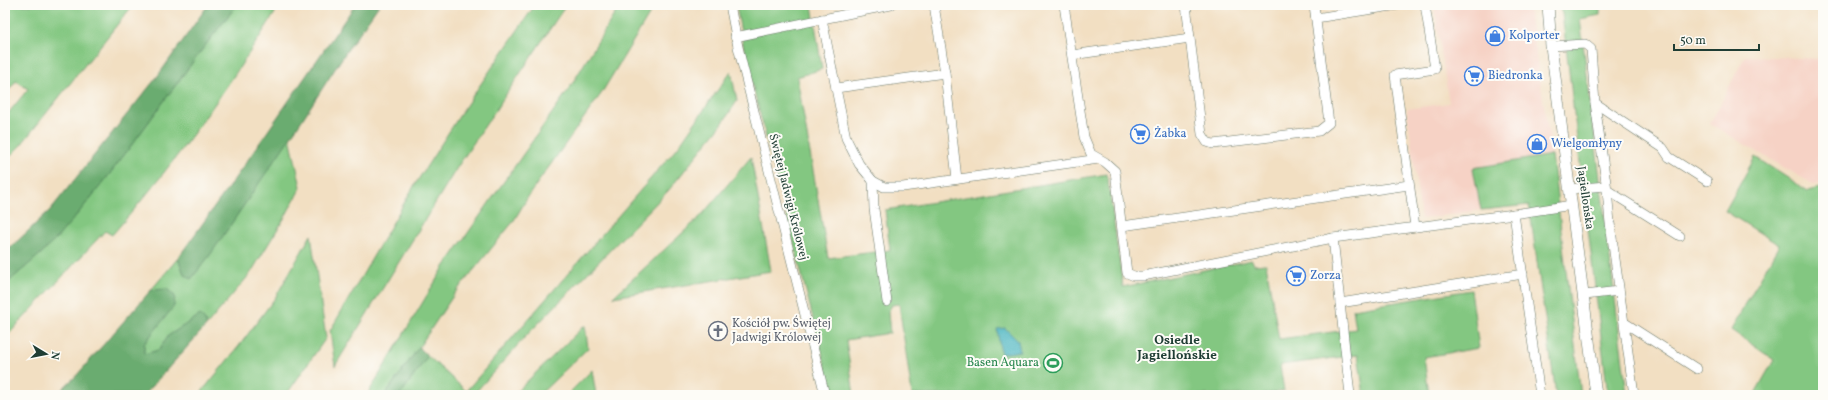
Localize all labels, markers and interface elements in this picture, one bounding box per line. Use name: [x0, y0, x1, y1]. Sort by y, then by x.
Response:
shop icon: Kolporter: [1484, 25, 1506, 47]
scale bar: [1674, 26, 1759, 52]
place label: Kolporter: [1509, 28, 1560, 44]
text: 50 m: [1680, 33, 1706, 49]
supermarket icon: Biedronka: [1463, 65, 1485, 87]
place label: Biedronka: [1488, 68, 1543, 84]
supermarket icon: Żabka: [1129, 123, 1151, 145]
place label: Żabka: [1154, 126, 1187, 142]
street label: Świętej Jadwigi Królowej: [765, 132, 812, 262]
shop icon: Wielgomłyny: [1526, 133, 1548, 155]
place label: Wielgomłyny: [1551, 136, 1622, 152]
street label: Jagiellońska: [1573, 165, 1597, 231]
supermarket icon: Zorza: [1285, 265, 1307, 287]
place label: Zorza: [1310, 268, 1341, 284]
place label: Kościół pw. Świętej Jadwigi Królowej: [732, 315, 831, 346]
church icon: Kościół pw. Świętej Jadwigi Królowej: [707, 320, 729, 342]
district label: Osiedle Jagiellońskie: [1136, 332, 1217, 365]
north arrow: [26, 334, 66, 374]
text: N: [46, 350, 62, 361]
sports icon: Basen Aquara: [1042, 352, 1064, 374]
place label: Basen Aquara: [967, 355, 1039, 371]

